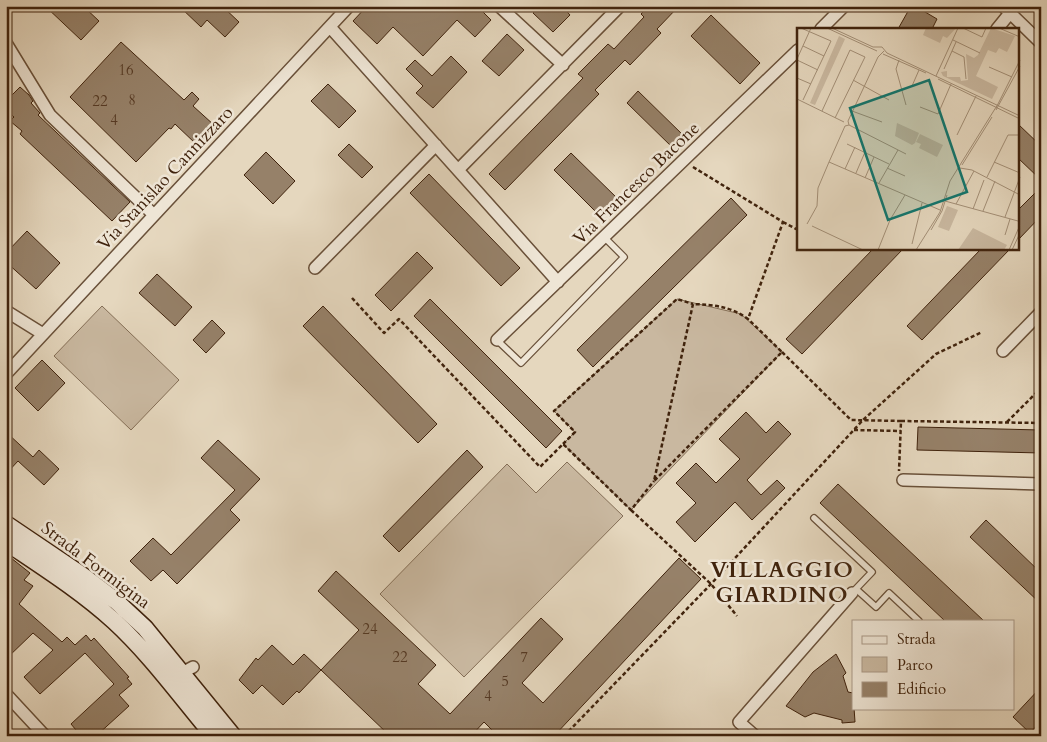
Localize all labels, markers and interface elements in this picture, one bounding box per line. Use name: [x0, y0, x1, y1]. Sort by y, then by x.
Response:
inset map: [797, 28, 1020, 250]
house number: 16: [118, 60, 134, 80]
house number: 8: [128, 90, 136, 110]
house number: 22: [92, 91, 108, 111]
street label: Via Stanislao Cannizzaro: [92, 101, 239, 256]
house number: 4: [110, 110, 118, 130]
street label: Via Francesco Bacone: [568, 116, 705, 250]
street label: Strada Formigina: [36, 516, 156, 615]
district label: VILLAGGIO GIARDINO: [710, 555, 854, 610]
house number: 24: [362, 619, 378, 639]
legend: [852, 620, 1014, 710]
text: Strada: [897, 629, 936, 649]
house number: 22: [392, 647, 408, 667]
house number: 7: [520, 647, 528, 667]
text: Parco: [897, 655, 933, 675]
house number: 5: [501, 671, 509, 691]
text: Edificio: [897, 679, 946, 699]
house number: 4: [484, 686, 492, 706]

